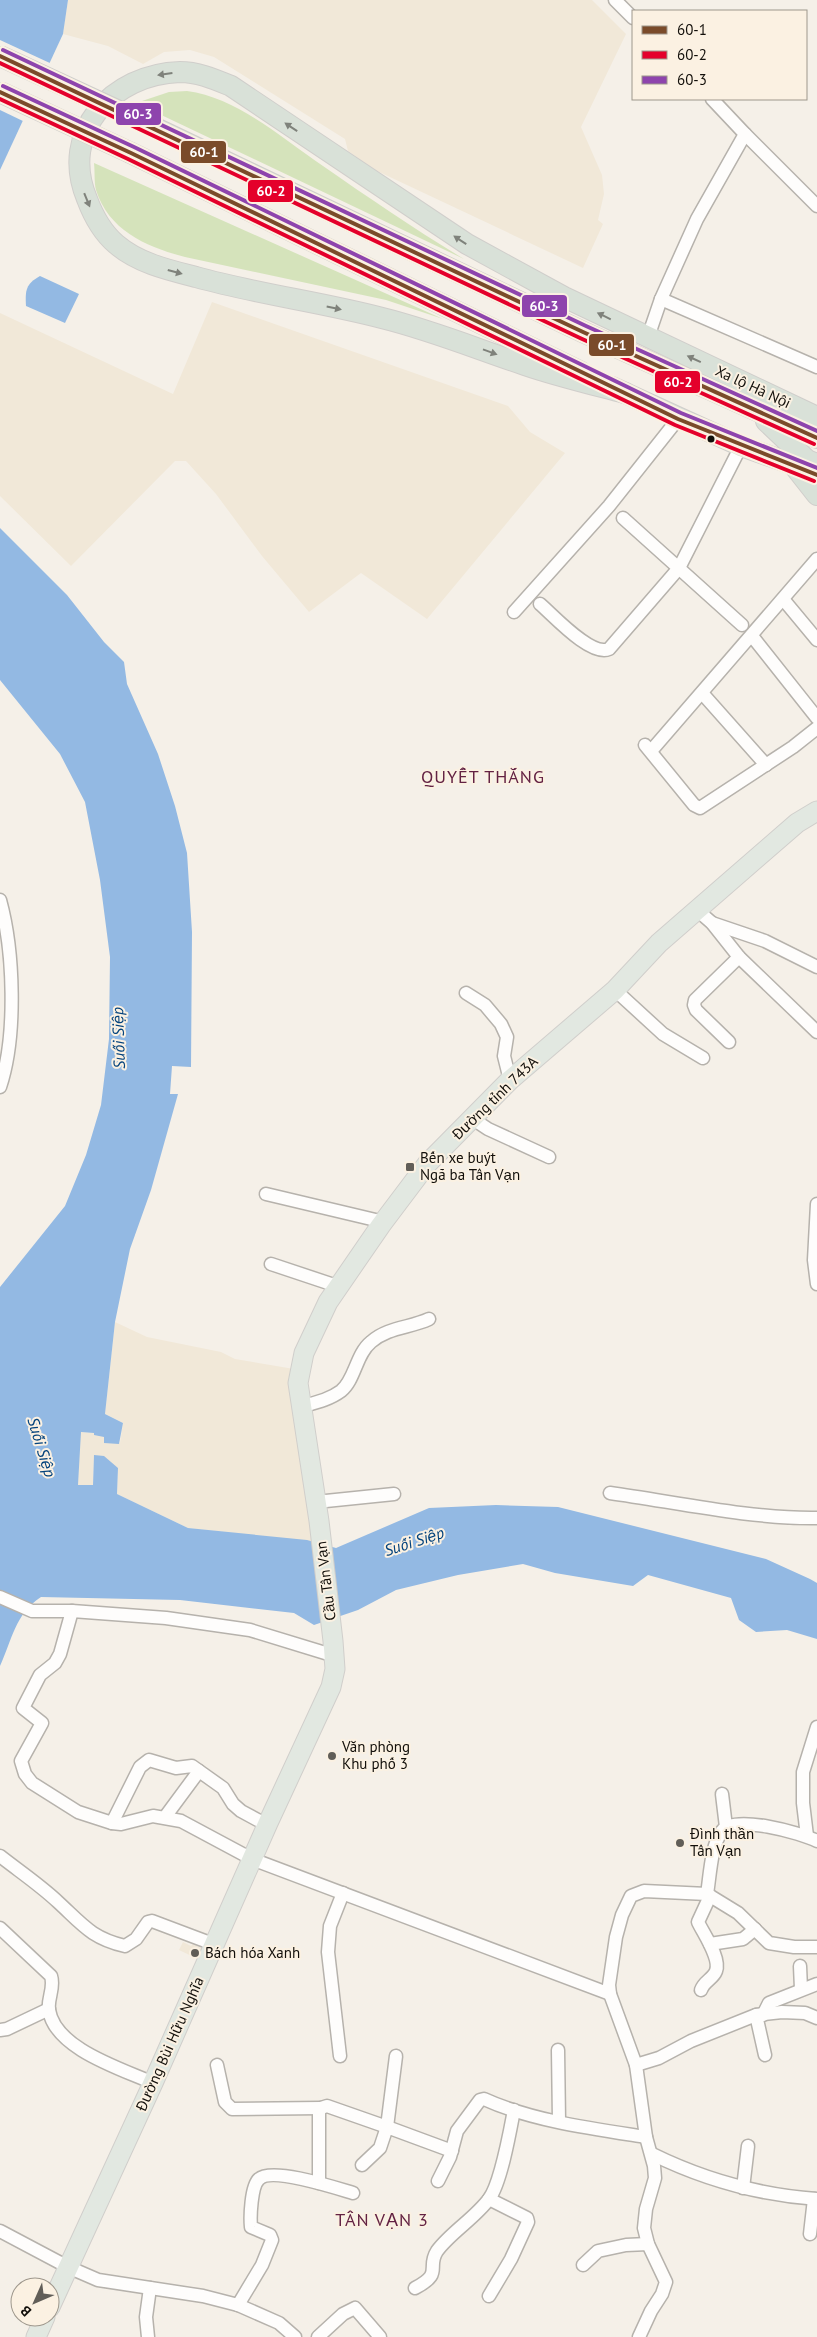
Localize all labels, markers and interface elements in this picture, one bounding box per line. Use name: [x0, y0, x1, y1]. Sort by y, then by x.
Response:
legend: [632, 10, 807, 100]
text: 60-1: [677, 20, 707, 39]
text: 60-2: [677, 45, 707, 64]
one-way arrow: [157, 70, 173, 78]
text: 60-3: [677, 70, 707, 89]
line badge: 60-3: [115, 102, 162, 126]
text: 60-3: [124, 105, 152, 123]
one-way arrow: [285, 122, 298, 132]
line badge: 60-1: [180, 140, 227, 164]
text: 60-1: [190, 143, 218, 161]
line badge: 60-2: [247, 179, 294, 203]
text: 60-2: [257, 182, 285, 200]
one-way arrow: [83, 192, 91, 207]
one-way arrow: [454, 235, 467, 245]
one-way arrow: [168, 268, 183, 276]
line badge: 60-3: [521, 294, 568, 318]
text: 60-3: [530, 297, 558, 315]
one-way arrow: [326, 304, 342, 312]
one-way arrow: [597, 312, 611, 320]
line badge: 60-1: [588, 333, 635, 357]
text: 60-1: [598, 336, 626, 354]
one-way arrow: [483, 348, 498, 356]
one-way arrow: [687, 355, 701, 363]
street label: Xa lộ Hà Nội: [712, 361, 794, 412]
line badge: 60-2: [654, 370, 701, 394]
text: 60-2: [664, 373, 692, 391]
unlabelled marker: [706, 434, 716, 444]
district label: QUYẾT THẮNG: [421, 765, 545, 788]
water label: Suối Siệp: [107, 1007, 129, 1069]
street label: Đường tỉnh 743A: [447, 1052, 542, 1144]
place label: Bến xe buýt Ngã ba Tân Vạn: [420, 1148, 520, 1184]
marker: Bến xe buýt Ngã ba Tân Vạn: [404, 1161, 416, 1173]
water label: Suối Siệp: [23, 1414, 61, 1480]
water label: Suối Siệp: [381, 1522, 447, 1560]
street label: Cầu Tân Vạn: [311, 1540, 340, 1622]
place label: Văn phòng Khu phố 3: [341, 1737, 410, 1773]
marker: Văn phòng Khu phố 3: [326, 1750, 338, 1762]
place label: Đình thần Tân Vạn: [689, 1824, 754, 1860]
marker: Đình thần Tân Vạn: [674, 1837, 686, 1849]
place label: Bách hóa Xanh: [205, 1943, 300, 1962]
marker: Bách hóa Xanh: [189, 1947, 201, 1959]
street label: Đường Bùi Hữu Nghĩa: [131, 1974, 208, 2115]
district label: TÂN VẠN 3: [335, 2208, 429, 2231]
north arrow: [10, 2277, 60, 2327]
text: B: [17, 2302, 35, 2320]

